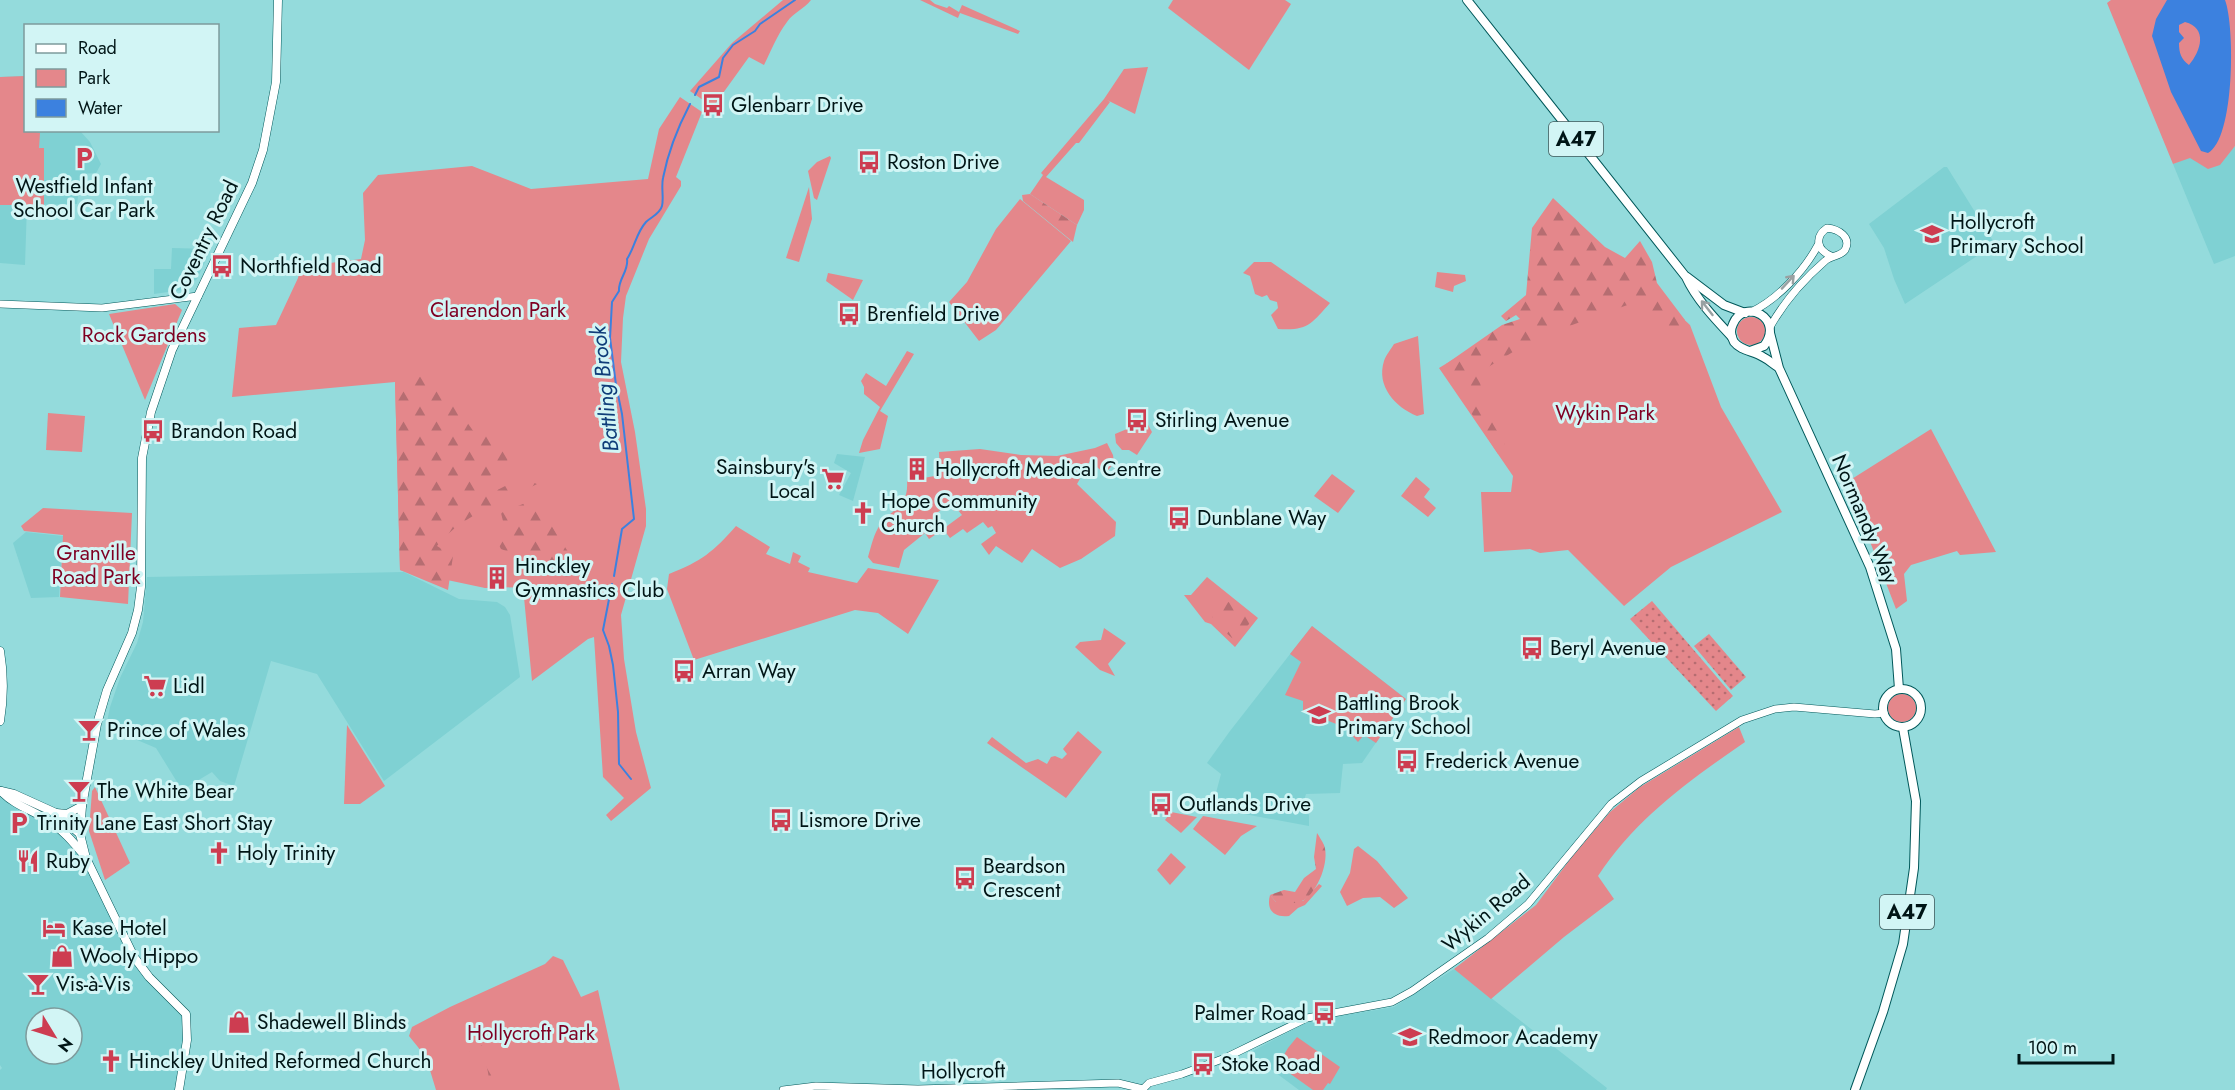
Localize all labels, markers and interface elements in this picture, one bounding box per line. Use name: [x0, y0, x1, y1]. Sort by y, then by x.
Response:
legend: [24, 24, 219, 132]
text: Road: [78, 35, 117, 61]
text: Park: [78, 65, 110, 91]
place label: Glenbarr Drive: [731, 90, 864, 120]
bus stop icon: Glenbarr Drive: [700, 92, 726, 118]
text: Water: [78, 95, 123, 121]
road number: A47: [1549, 122, 1603, 156]
parking icon: Westfield Infant School Car Park: [71, 145, 97, 171]
place label: Roston Drive: [887, 147, 999, 177]
bus stop icon: Roston Drive: [856, 149, 882, 175]
place label: Westfield Infant School Car Park: [13, 171, 156, 225]
street label: Coventry Road: [162, 175, 246, 305]
place label: Hollycroft Primary School: [1950, 207, 2084, 261]
school or university icon: Hollycroft Primary School: [1919, 221, 1945, 247]
place label: Northfield Road: [240, 251, 382, 281]
bus stop icon: Northfield Road: [209, 253, 235, 279]
one-way arrow: [1781, 275, 1796, 290]
park label: Clarendon Park: [430, 295, 567, 325]
place label: Brenfield Drive: [867, 299, 1000, 329]
one-way arrow: [1701, 300, 1714, 316]
bus stop icon: Brenfield Drive: [836, 301, 862, 327]
park label: Rock Gardens: [82, 320, 206, 350]
water label: Battling Brook: [581, 323, 627, 454]
park label: Wykin Park: [1555, 398, 1655, 428]
place label: Stirling Avenue: [1155, 405, 1289, 435]
bus stop icon: Stirling Avenue: [1124, 407, 1150, 433]
place label: Brandon Road: [171, 416, 297, 446]
bus stop icon: Brandon Road: [140, 418, 166, 444]
street label: Normandy Way: [1824, 450, 1906, 589]
place label: Sainsbury's Local: [716, 452, 815, 506]
place label: Hollycroft Medical Centre: [935, 454, 1161, 484]
building icon: Hollycroft Medical Centre: [904, 456, 930, 482]
supermarket icon: Sainsbury's Local: [820, 466, 846, 492]
place label: Hope Community Church: [881, 486, 1038, 540]
church icon: Hope Community Church: [850, 500, 876, 526]
place label: Dunblane Way: [1197, 503, 1327, 533]
bus stop icon: Dunblane Way: [1166, 505, 1192, 531]
park label: Granville Road Park: [51, 538, 141, 592]
place label: Hinckley Gymnastics Club: [515, 551, 664, 605]
building icon: Hinckley Gymnastics Club: [484, 565, 510, 591]
place label: Beryl Avenue: [1550, 633, 1666, 663]
bus stop icon: Beryl Avenue: [1519, 635, 1545, 661]
place label: Arran Way: [702, 656, 796, 686]
bus stop icon: Arran Way: [671, 658, 697, 684]
place label: Lidl: [173, 671, 205, 701]
supermarket icon: Lidl: [142, 673, 168, 699]
place label: Battling Brook Primary School: [1337, 688, 1471, 742]
school or university icon: Battling Brook Primary School: [1306, 702, 1332, 728]
place label: Prince of Wales: [107, 715, 246, 745]
bar icon: Prince of Wales: [76, 717, 102, 743]
place label: Frederick Avenue: [1425, 746, 1579, 776]
bus stop icon: Frederick Avenue: [1394, 748, 1420, 774]
place label: The White Bear: [97, 776, 235, 806]
bar icon: The White Bear: [66, 778, 92, 804]
place label: Outlands Drive: [1179, 789, 1311, 819]
bus stop icon: Outlands Drive: [1148, 791, 1174, 817]
place label: Lismore Drive: [799, 805, 921, 835]
bus stop icon: Lismore Drive: [768, 807, 794, 833]
place label: Trinity Lane East Short Stay: [37, 808, 273, 838]
parking icon: Trinity Lane East Short Stay: [6, 810, 32, 836]
place label: Holy Trinity: [237, 838, 336, 868]
church icon: Holy Trinity: [206, 840, 232, 866]
place label: Ruby: [46, 846, 90, 876]
restaurant icon: Ruby: [15, 848, 41, 874]
place label: Beardson Crescent: [983, 851, 1066, 905]
bus stop icon: Beardson Crescent: [952, 865, 978, 891]
street label: Wykin Road: [1435, 867, 1537, 959]
road number: A47: [1880, 895, 1934, 929]
place label: Kase Hotel: [72, 913, 167, 943]
hotel icon: Kase Hotel: [41, 915, 67, 941]
place label: Wooly Hippo: [80, 941, 198, 971]
shop icon: Wooly Hippo: [49, 943, 75, 969]
place label: Vis-à-Vis: [56, 969, 131, 999]
bar icon: Vis-à-Vis: [25, 971, 51, 997]
place label: Palmer Road: [1194, 998, 1306, 1028]
bus stop icon: Palmer Road: [1311, 1000, 1337, 1026]
north arrow: [24, 1006, 84, 1066]
place label: Shadewell Blinds: [257, 1007, 406, 1037]
shop icon: Shadewell Blinds: [226, 1009, 252, 1035]
park label: Hollycroft Park: [467, 1018, 596, 1048]
place label: Redmoor Academy: [1428, 1022, 1598, 1052]
school or university icon: Redmoor Academy: [1397, 1024, 1423, 1050]
scale bar: [2019, 1027, 2114, 1065]
text: N: [52, 1033, 78, 1057]
text: 100 m: [2028, 1035, 2077, 1061]
place label: Hinckley United Reformed Church: [129, 1046, 432, 1076]
church icon: Hinckley United Reformed Church: [98, 1048, 124, 1074]
place label: Stoke Road: [1221, 1049, 1320, 1079]
bus stop icon: Stoke Road: [1190, 1051, 1216, 1077]
street label: Hollycroft: [920, 1055, 1006, 1087]

